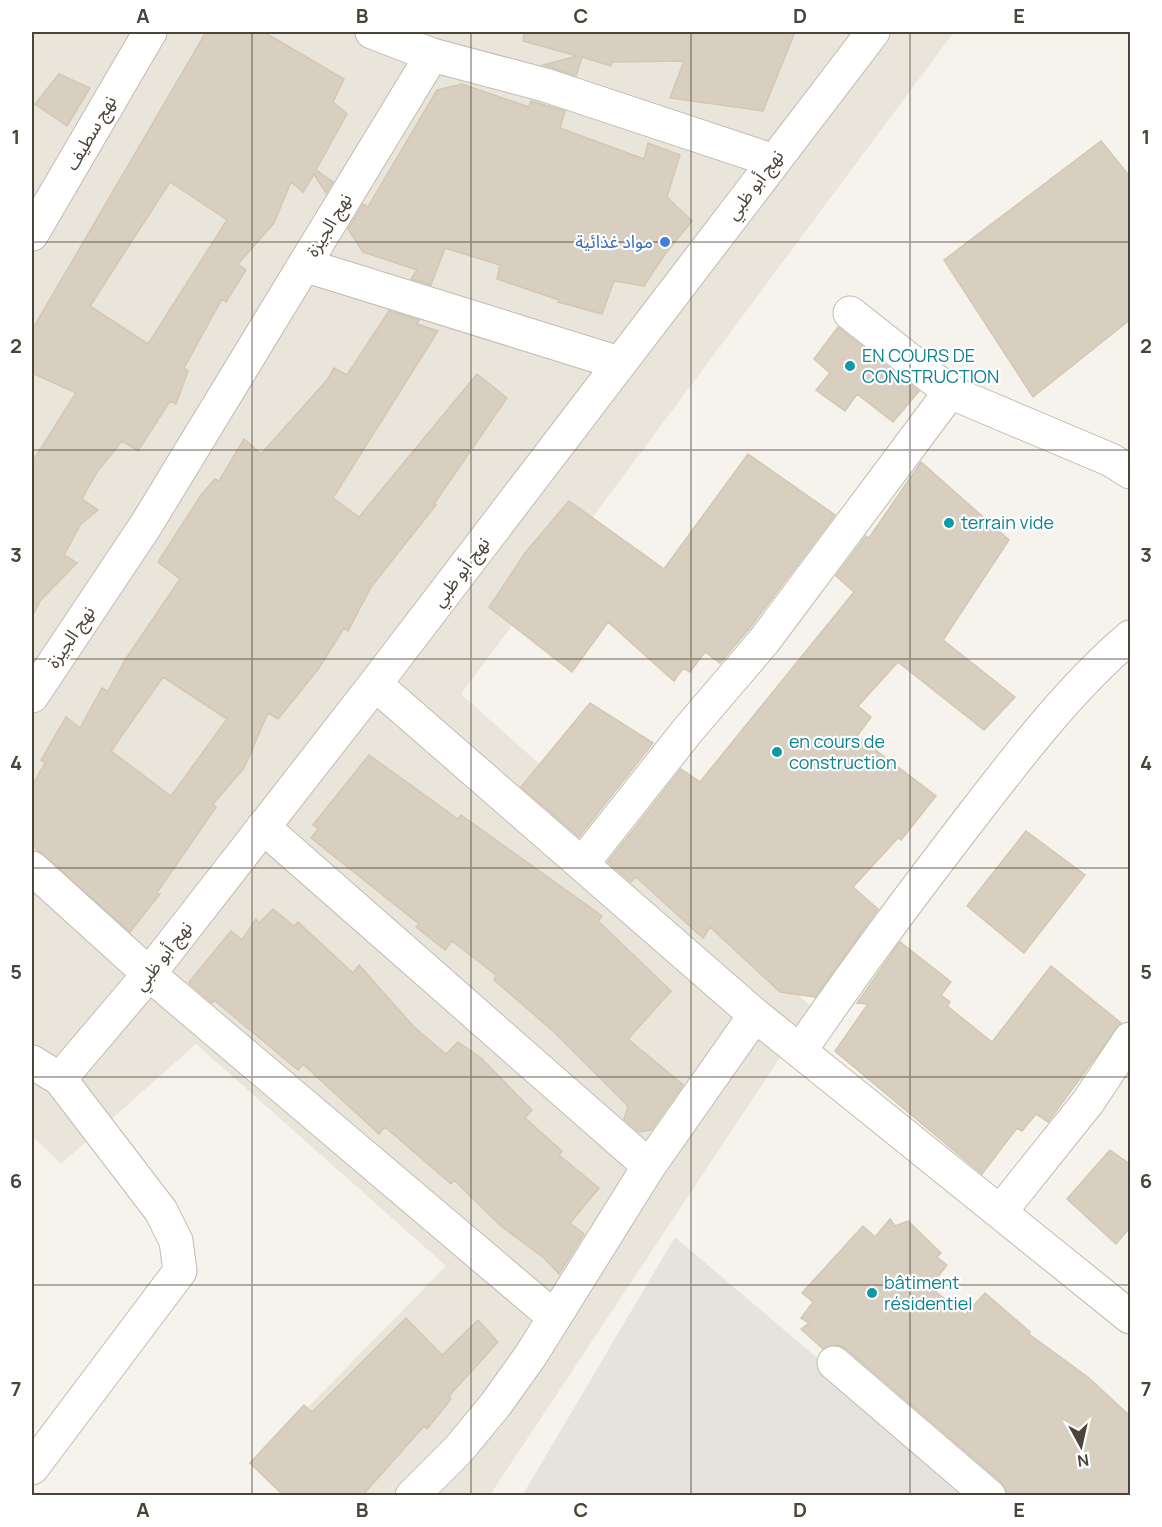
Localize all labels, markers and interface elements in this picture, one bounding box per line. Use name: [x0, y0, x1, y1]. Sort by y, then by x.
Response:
text: A: [136, 2, 150, 29]
text: B: [356, 2, 369, 29]
text: C: [574, 2, 588, 29]
text: D: [793, 2, 807, 29]
text: E: [1013, 2, 1025, 29]
street label: نهج سطيف: [59, 91, 123, 175]
text: 1: [12, 123, 20, 150]
text: 1: [1142, 123, 1150, 150]
street label: نهج أبو ظبي: [720, 144, 790, 226]
street label: نهج الجيزة: [300, 188, 358, 262]
place label: مواد غذائية: [575, 229, 653, 253]
marker: مواد غذائية: [658, 235, 672, 249]
text: 2: [10, 332, 22, 359]
text: 2: [1140, 332, 1152, 359]
place label: EN COURS DE CONSTRUCTION: [862, 343, 999, 388]
marker: EN COURS DE CONSTRUCTION: [843, 359, 857, 373]
place label: terrain vide: [961, 510, 1054, 534]
marker: terrain vide: [942, 516, 956, 530]
street label: نهج أبو ظبي: [426, 531, 496, 613]
text: 3: [10, 541, 22, 568]
text: 3: [1140, 541, 1152, 568]
street label: نهج الجيزة: [41, 601, 101, 673]
place label: en cours de construction: [789, 729, 897, 774]
marker: en cours de construction: [770, 745, 784, 759]
text: 4: [10, 749, 22, 776]
text: 4: [1140, 749, 1152, 776]
street label: نهج أبو ظبي: [128, 916, 199, 996]
text: 5: [10, 958, 22, 985]
text: 5: [1140, 958, 1152, 985]
text: 6: [10, 1167, 22, 1194]
text: 6: [1140, 1167, 1152, 1194]
place label: bâtiment résidentiel: [884, 1270, 972, 1315]
marker: bâtiment résidentiel: [865, 1286, 879, 1300]
text: 7: [11, 1375, 21, 1402]
text: 7: [1141, 1375, 1151, 1402]
north arrow: [1051, 1416, 1111, 1476]
text: N: [1076, 1449, 1090, 1473]
text: A: [136, 1496, 150, 1523]
text: B: [356, 1496, 369, 1523]
text: C: [574, 1496, 588, 1523]
text: D: [793, 1496, 807, 1523]
text: E: [1013, 1496, 1025, 1523]

